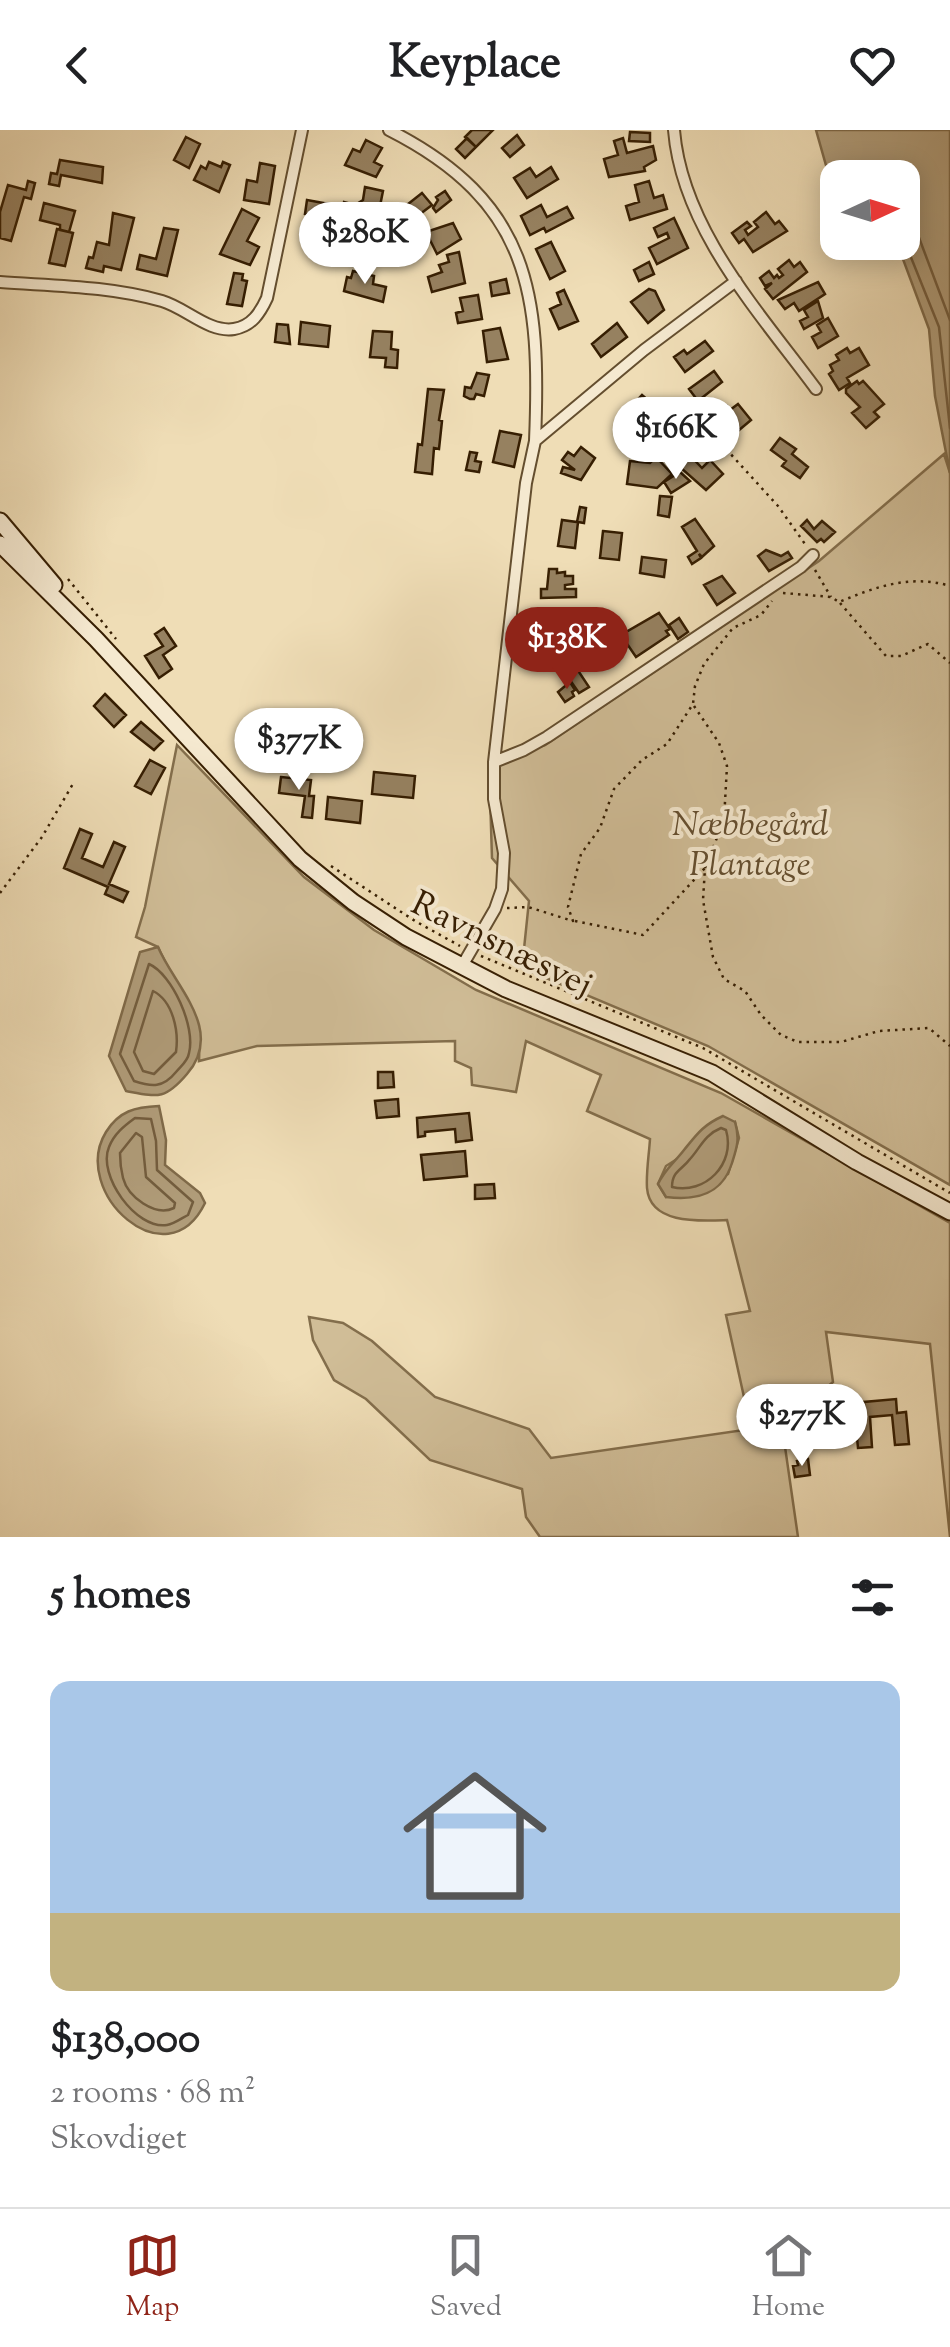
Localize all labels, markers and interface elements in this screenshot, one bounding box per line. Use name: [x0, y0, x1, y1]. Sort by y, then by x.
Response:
text: Keyplace: [389, 33, 561, 98]
icon: back: [50, 38, 105, 93]
icon: heart: [845, 38, 900, 93]
north arrow: [820, 160, 920, 260]
map controls: [820, 160, 920, 260]
pin: $280K: [295, 202, 435, 287]
text: $280K: [321, 211, 409, 257]
pin: $166K: [606, 397, 746, 482]
text: $166K: [635, 406, 717, 452]
pin: $138K: [497, 607, 637, 692]
text: $138K: [527, 616, 607, 662]
pin: $377K: [229, 708, 369, 793]
text: $377K: [256, 717, 342, 763]
park label: Næbbegård Plantage: [672, 801, 828, 892]
street label: Ravnsnæsvej: [402, 880, 600, 1012]
pin: $277K: [732, 1384, 872, 1469]
text: $277K: [758, 1393, 846, 1439]
text: 5 homes: [50, 1567, 191, 1627]
icon: filters: [845, 1570, 900, 1625]
icon: home: [385, 1746, 565, 1926]
text: $138,000: [50, 2011, 200, 2071]
text: 2 rooms · 68 m²: [50, 2071, 256, 2117]
text: Skovdiget: [50, 2117, 187, 2163]
tab: Map: [125, 2228, 180, 2328]
tab: Saved: [430, 2228, 502, 2328]
tab: Home: [752, 2228, 825, 2328]

